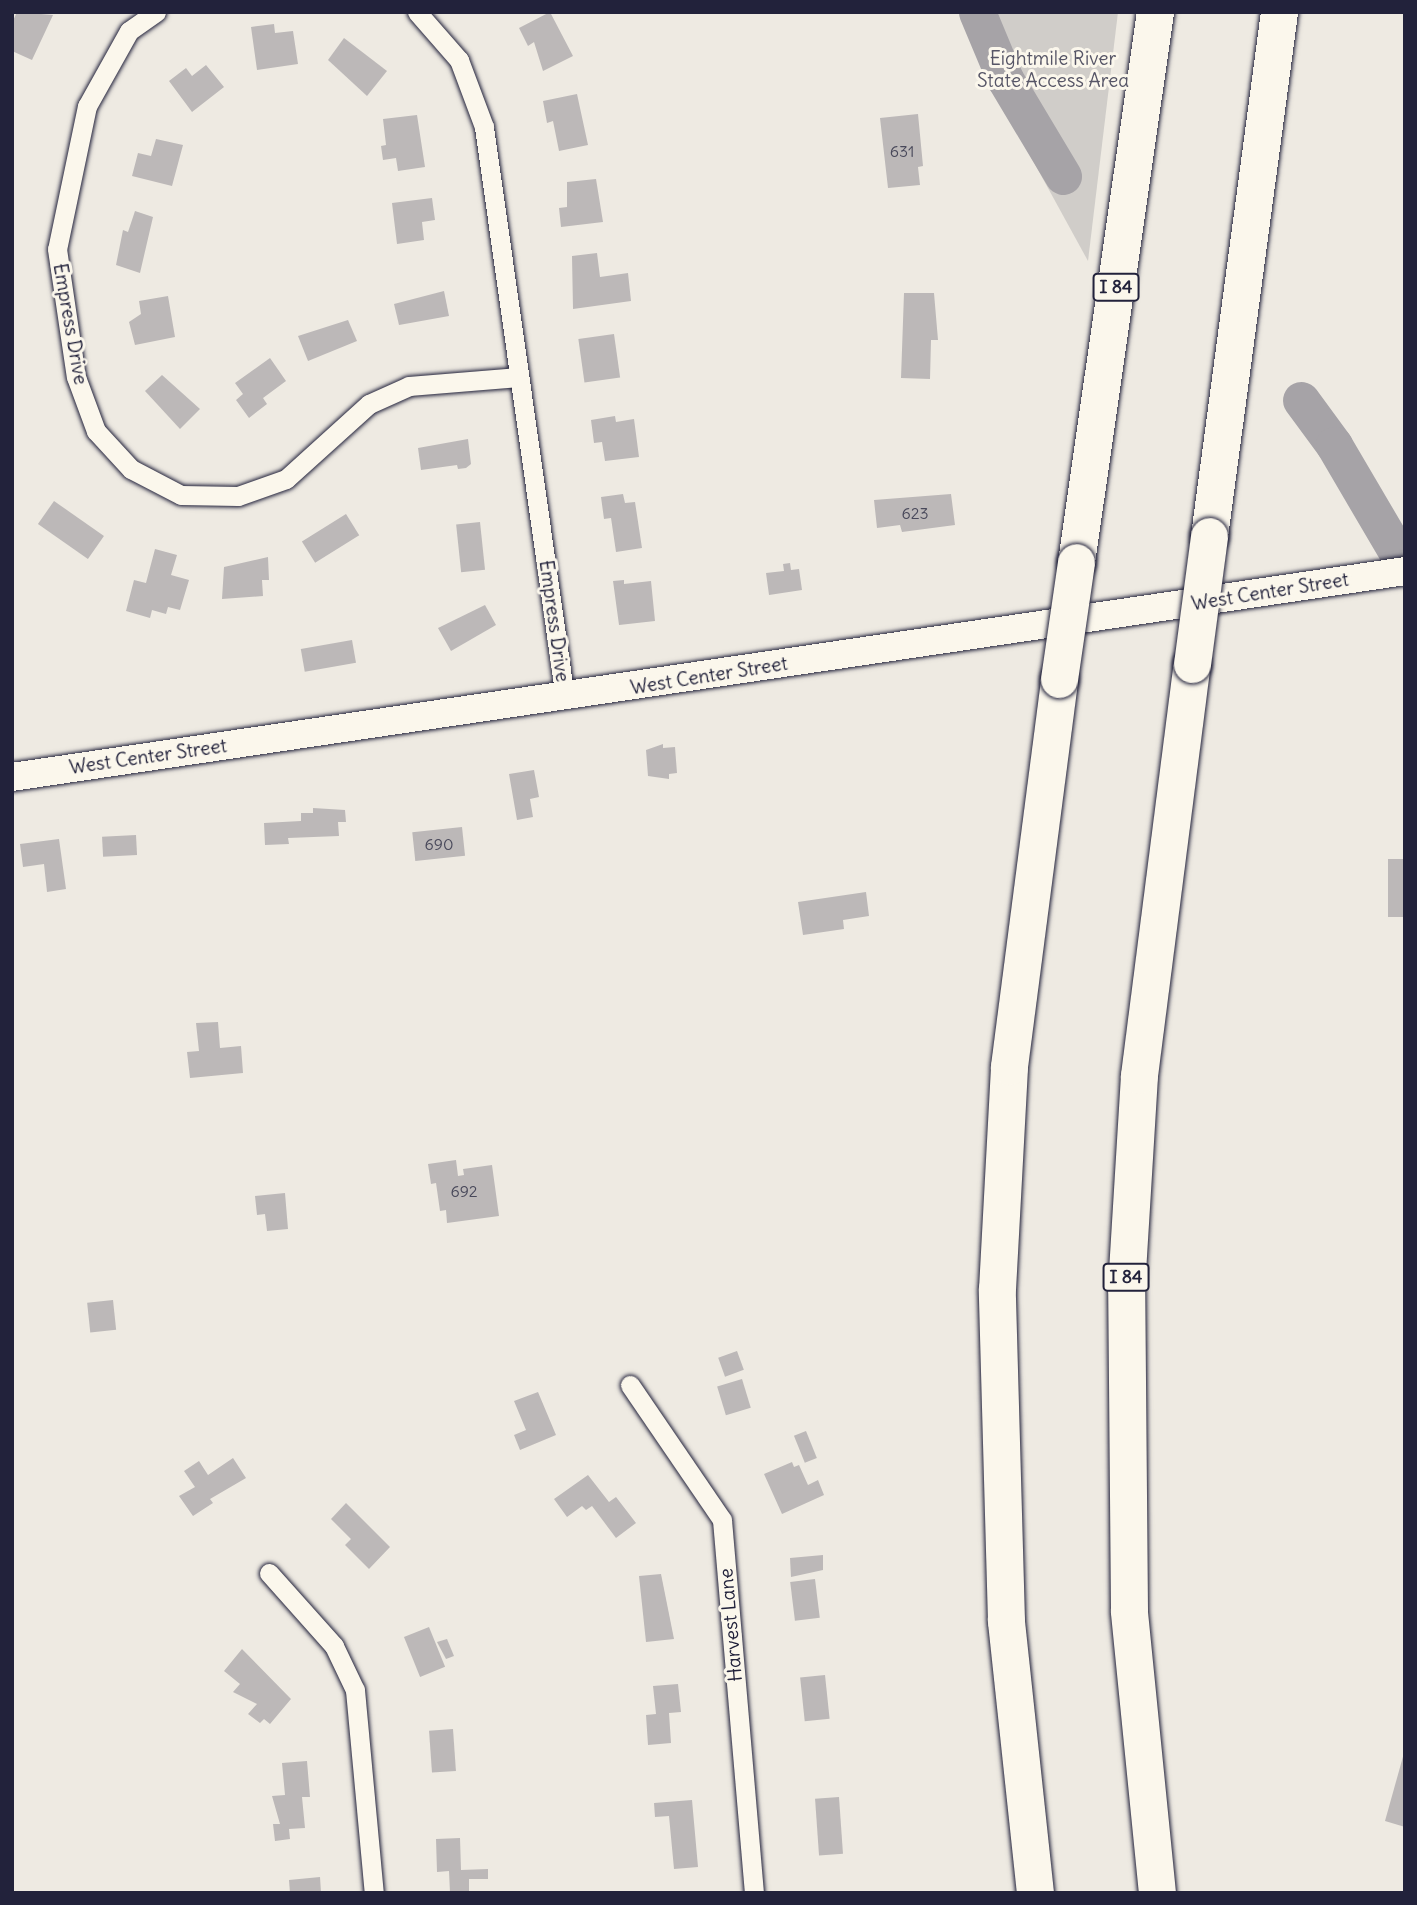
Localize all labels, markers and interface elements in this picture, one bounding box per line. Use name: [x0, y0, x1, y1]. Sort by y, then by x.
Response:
park label: Eightmile River State Access Area: [977, 48, 1129, 92]
house number: 631: [890, 141, 914, 161]
street label: Empress Drive: [48, 262, 92, 386]
road number: I 84: [1092, 272, 1140, 302]
house number: 623: [901, 503, 929, 523]
street label: Empress Drive: [534, 559, 574, 683]
street label: West Center Street: [1190, 568, 1350, 616]
street label: West Center Street: [629, 652, 789, 700]
street label: West Center Street: [68, 735, 228, 779]
house number: 690: [425, 834, 453, 854]
house number: 692: [450, 1181, 478, 1201]
road number: I 84: [1102, 1262, 1150, 1292]
street label: Harvest Lane: [715, 1567, 747, 1683]

